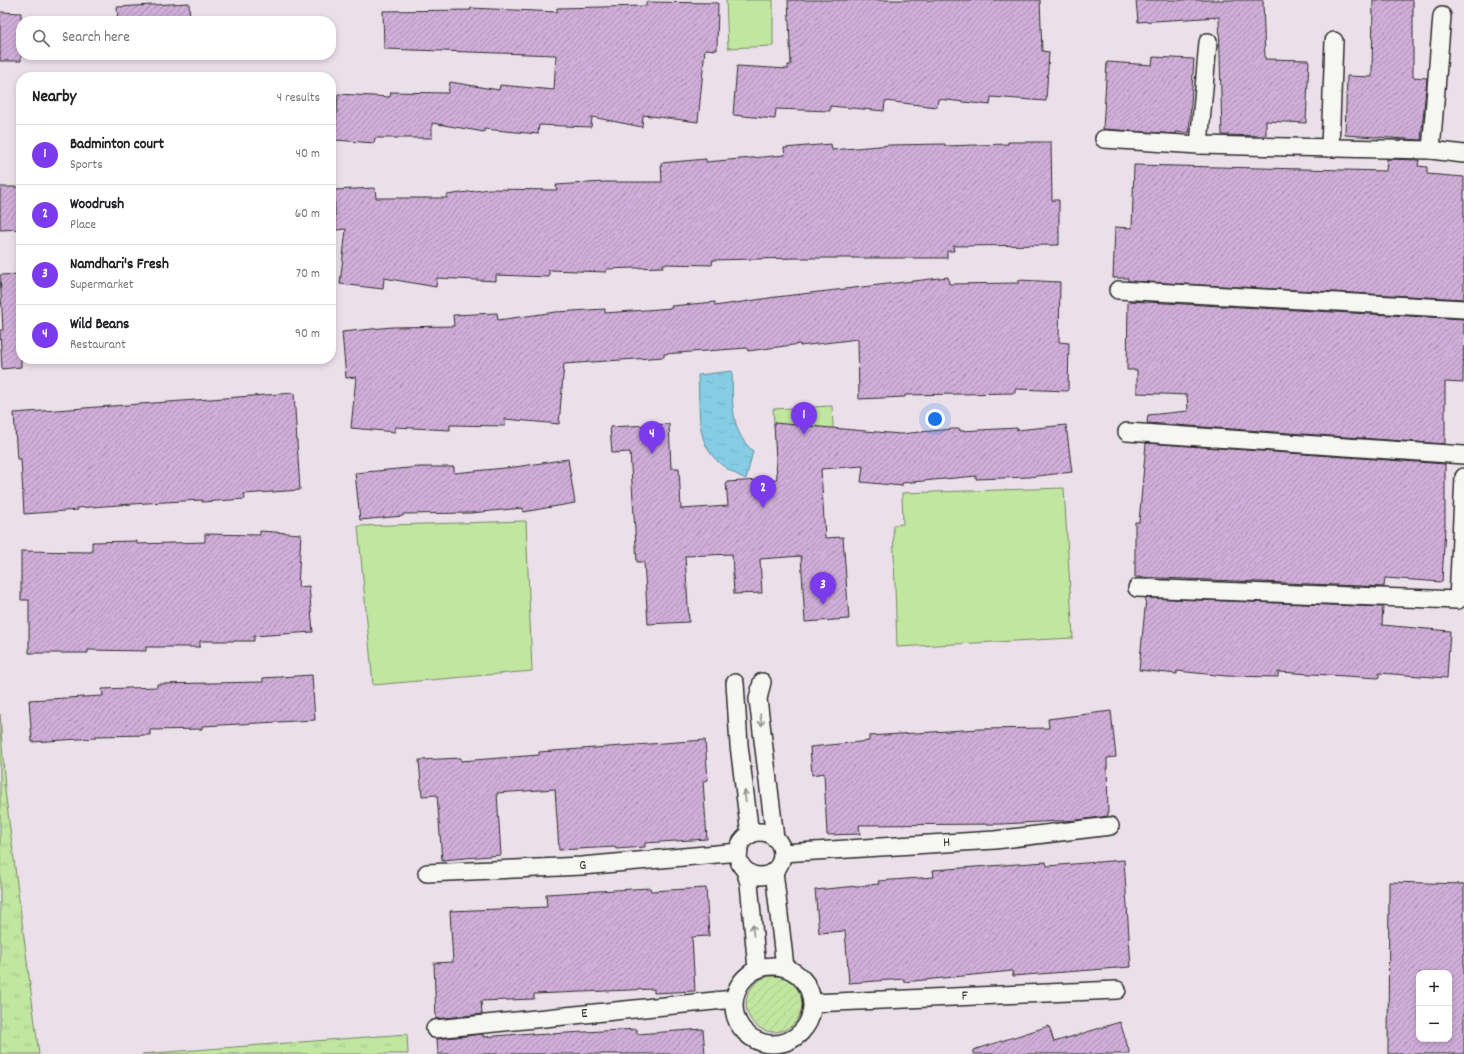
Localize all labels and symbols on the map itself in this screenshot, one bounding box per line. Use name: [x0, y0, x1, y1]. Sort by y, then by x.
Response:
pin: 1: [791, 402, 817, 435]
your location: [925, 409, 945, 429]
pin: 4: [639, 421, 665, 454]
pin: 2: [750, 475, 776, 508]
pin: 3: [810, 572, 836, 605]
one-way arrow: [757, 713, 765, 726]
one-way arrow: [741, 790, 749, 803]
street label: H: [943, 833, 951, 853]
street label: G: [578, 856, 587, 876]
one-way arrow: [750, 924, 757, 937]
street label: F: [961, 986, 969, 1007]
street label: E: [580, 1004, 589, 1024]

